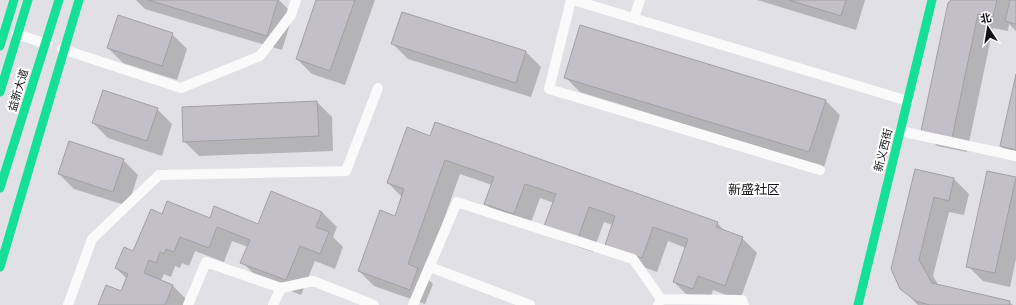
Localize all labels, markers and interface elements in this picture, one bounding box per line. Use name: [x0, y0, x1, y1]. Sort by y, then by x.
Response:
north arrow: [968, 8, 1008, 48]
text: 北: [979, 10, 993, 26]
street label: 益新大道: [5, 67, 31, 113]
street label: 新义西街: [871, 127, 895, 173]
district label: 新盛社区: [728, 181, 780, 198]

